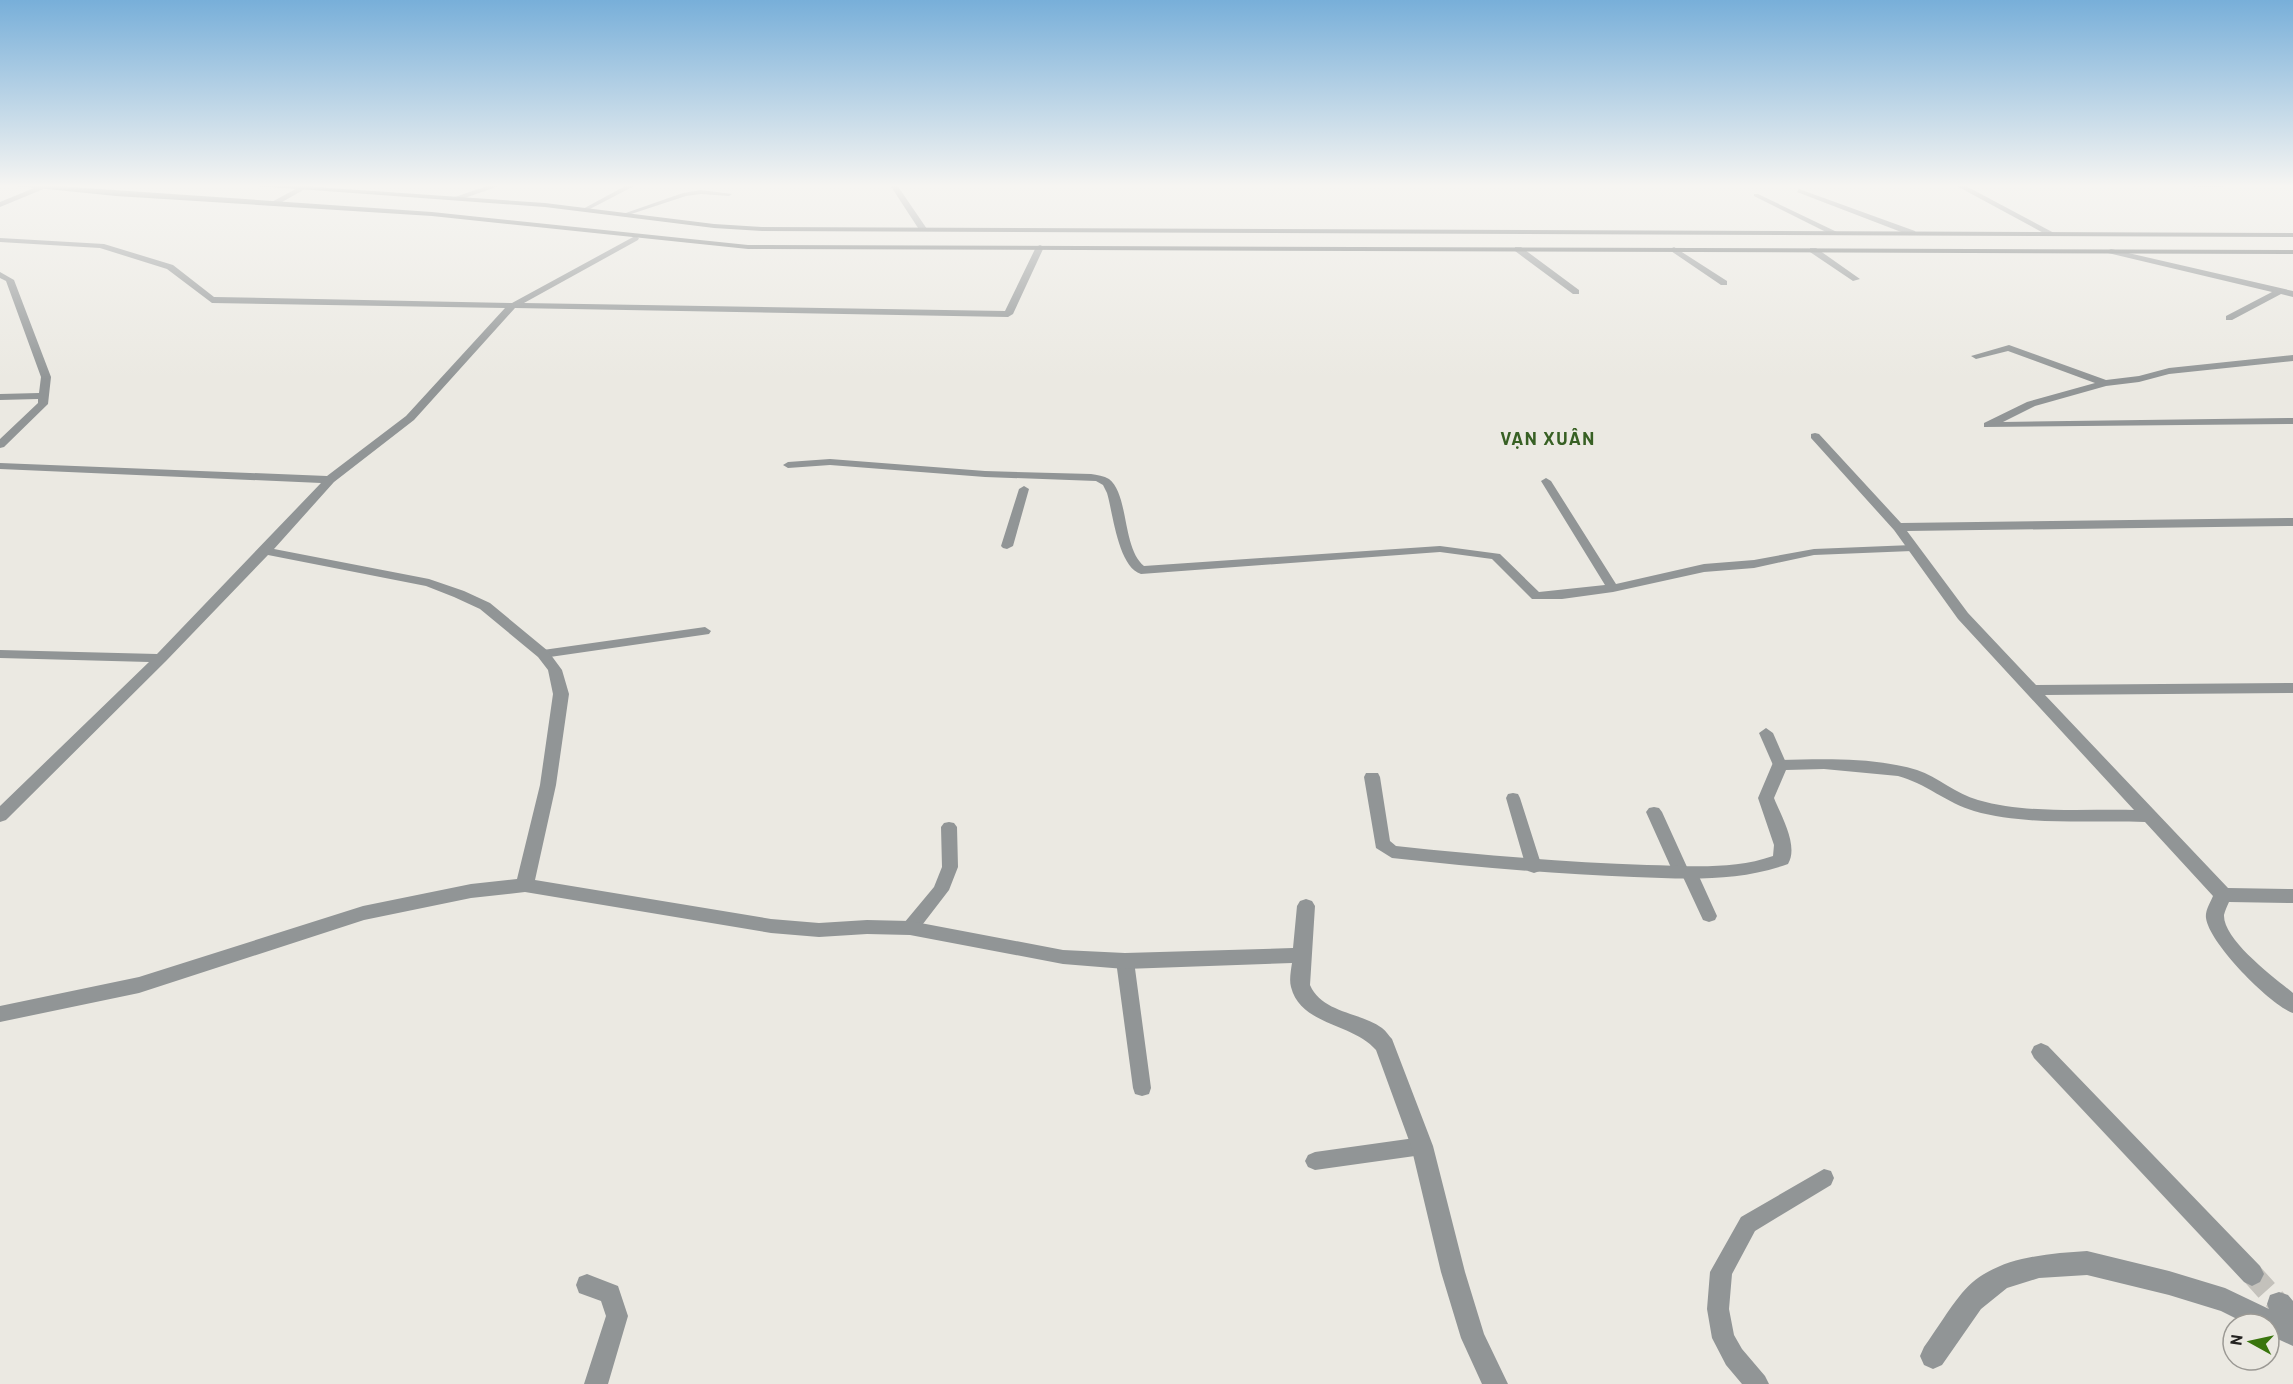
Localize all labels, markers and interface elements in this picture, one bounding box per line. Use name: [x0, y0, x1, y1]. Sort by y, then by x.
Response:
district label: VẠN XUÂN: [1500, 427, 1596, 449]
north arrow: [2221, 1312, 2281, 1372]
text: N: [2226, 1333, 2246, 1346]

